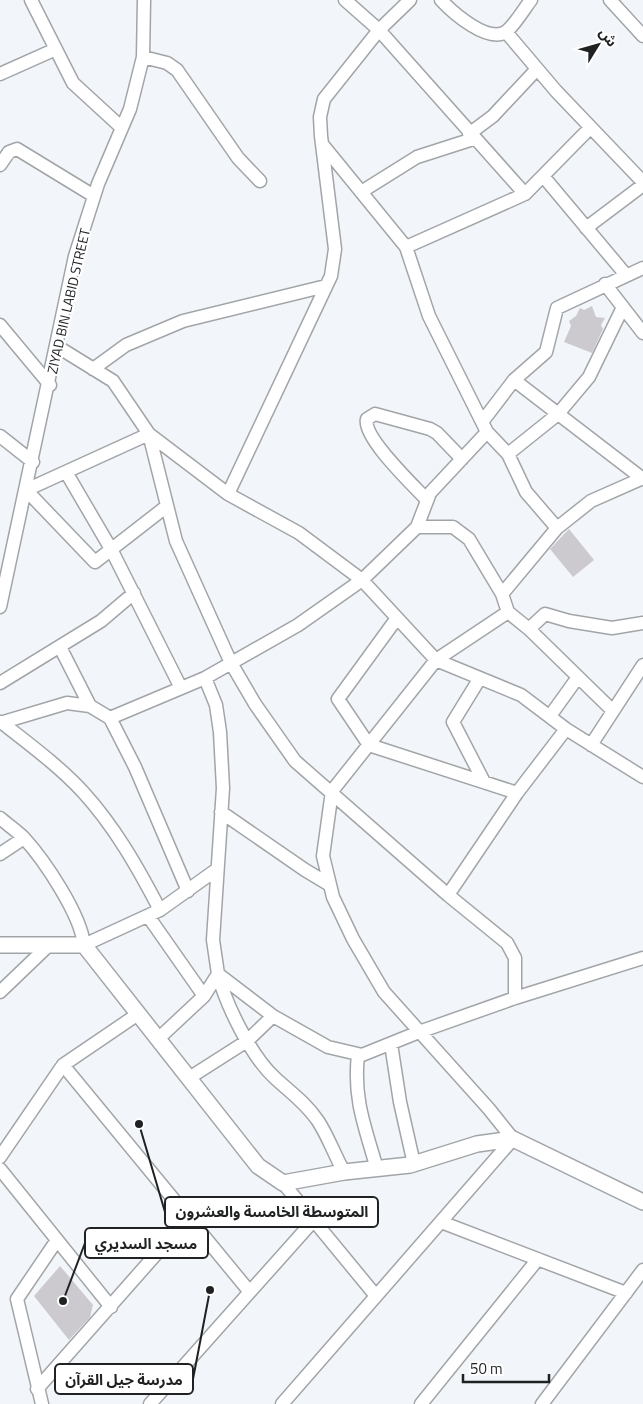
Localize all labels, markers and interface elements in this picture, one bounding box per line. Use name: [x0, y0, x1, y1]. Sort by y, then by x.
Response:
north arrow: [573, 20, 623, 70]
text: ش: [595, 23, 623, 51]
street label: ZIYAD BIN LABID STREET: [41, 226, 95, 376]
callout: المتوسطة الخامسة والعشرون: [165, 1197, 378, 1227]
text: المتوسطة الخامسة والعشرون: [176, 1200, 368, 1223]
callout: مسجد السديري: [85, 1228, 208, 1258]
text: مسجد السديري: [95, 1232, 197, 1255]
scale bar: [463, 1352, 549, 1384]
text: 50 m: [470, 1357, 503, 1380]
callout: مدرسة جيل القرآن: [55, 1364, 193, 1394]
text: مدرسة جيل القرآن: [65, 1368, 183, 1391]

